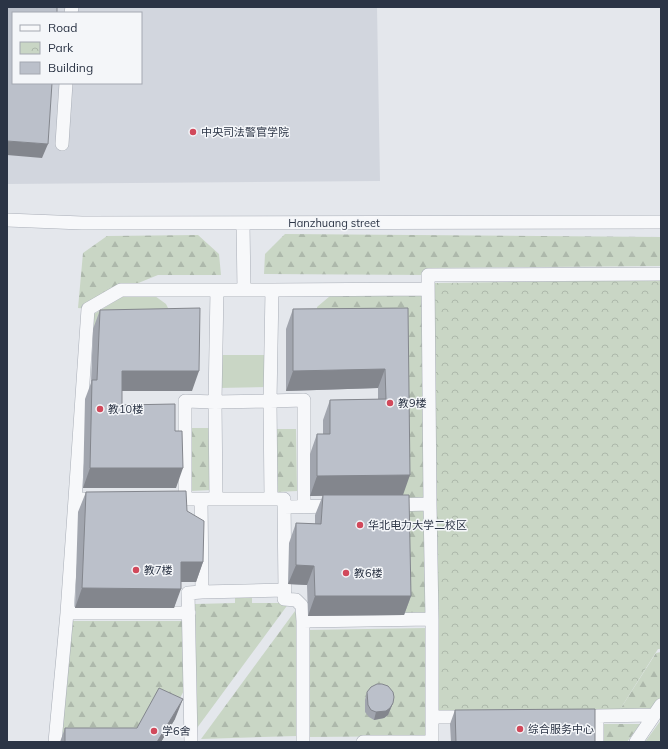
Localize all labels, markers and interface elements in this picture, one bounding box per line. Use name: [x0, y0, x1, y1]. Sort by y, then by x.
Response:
legend: [12, 12, 142, 84]
text: Road: [48, 20, 77, 35]
text: Park: [48, 40, 74, 55]
text: Building: [48, 60, 93, 75]
place label: 中央司法警官学院: [201, 125, 289, 139]
marker: 中央司法警官学院: [188, 127, 198, 137]
street label: Hanzhuang street: [288, 216, 380, 230]
place label: 教9楼: [398, 396, 427, 410]
marker: 教9楼: [385, 398, 395, 408]
place label: 教10楼: [108, 402, 143, 416]
marker: 教10楼: [95, 404, 105, 414]
place label: 华北电力大学二校区: [368, 518, 467, 532]
marker: 华北电力大学二校区: [355, 520, 365, 530]
place label: 教7楼: [144, 563, 173, 577]
marker: 教7楼: [131, 565, 141, 575]
place label: 教6楼: [354, 566, 383, 580]
marker: 教6楼: [341, 568, 351, 578]
place label: 综合服务中心: [528, 722, 594, 736]
place label: 学6舍: [162, 724, 191, 738]
marker: 综合服务中心: [515, 724, 525, 734]
marker: 学6舍: [149, 726, 159, 736]

